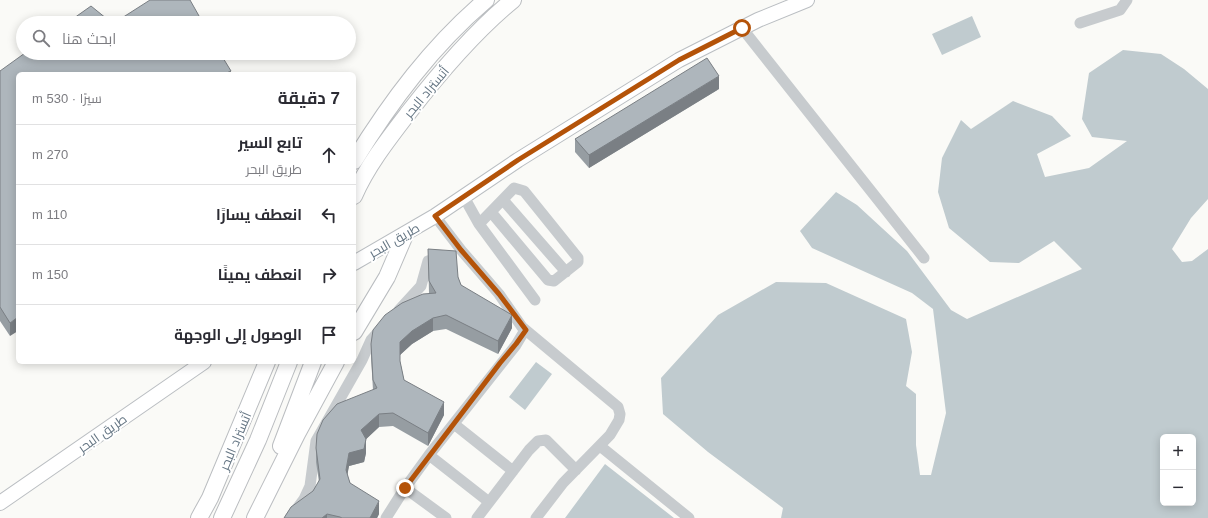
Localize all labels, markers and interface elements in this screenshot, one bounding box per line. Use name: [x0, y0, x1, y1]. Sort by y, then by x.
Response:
search box: [16, 16, 356, 60]
route start: [733, 19, 751, 37]
icon: search: [30, 27, 52, 49]
text: ابحث هنا: [62, 30, 116, 47]
street label: أتستراد البحر: [399, 63, 452, 122]
text: 7 دقيقة: [278, 89, 340, 108]
text: سيرًا · 530 m: [32, 91, 102, 106]
text: تابع السير: [238, 134, 302, 151]
icon: ahead: [318, 144, 340, 166]
text: 270 m: [32, 147, 68, 162]
text: طريق البحر: [246, 162, 302, 177]
icon: left: [318, 204, 340, 226]
text: انعطف يسارًا: [216, 206, 302, 223]
text: 110 m: [32, 207, 67, 222]
street label: طريق البحر: [365, 220, 422, 261]
icon: right: [318, 264, 340, 286]
text: انعطف يمينًا: [218, 266, 302, 283]
text: 150 m: [32, 267, 68, 282]
icon: arrive: [318, 324, 340, 346]
text: الوصول إلى الوجهة: [174, 326, 302, 343]
street label: أتستراد البحر: [215, 409, 255, 474]
street label: طريق البحر: [74, 411, 130, 456]
map controls: [1160, 434, 1196, 506]
button: +: [1160, 434, 1196, 470]
button: −: [1160, 470, 1196, 506]
route end: [396, 479, 414, 497]

